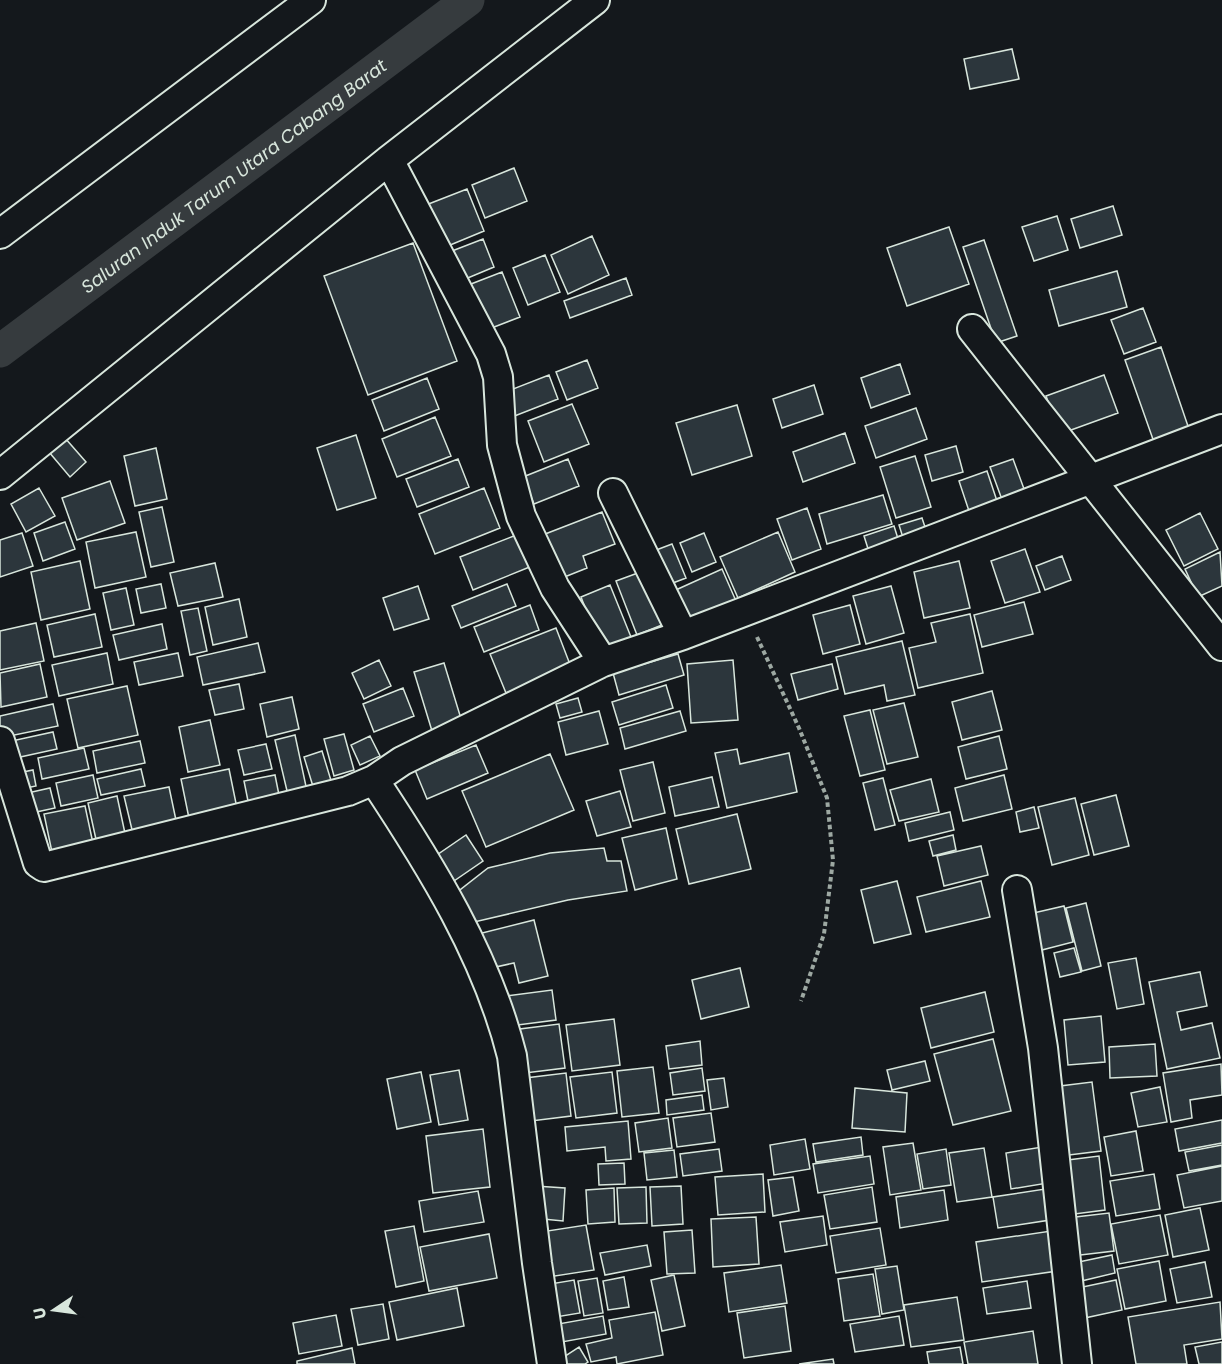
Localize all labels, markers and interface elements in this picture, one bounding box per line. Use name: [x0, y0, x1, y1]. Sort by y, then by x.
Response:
water label: Saluran Induk Tarum Utara Cabang Barat: [76, 53, 392, 299]
north arrow: [24, 1280, 84, 1340]
text: U: [27, 1305, 52, 1321]

